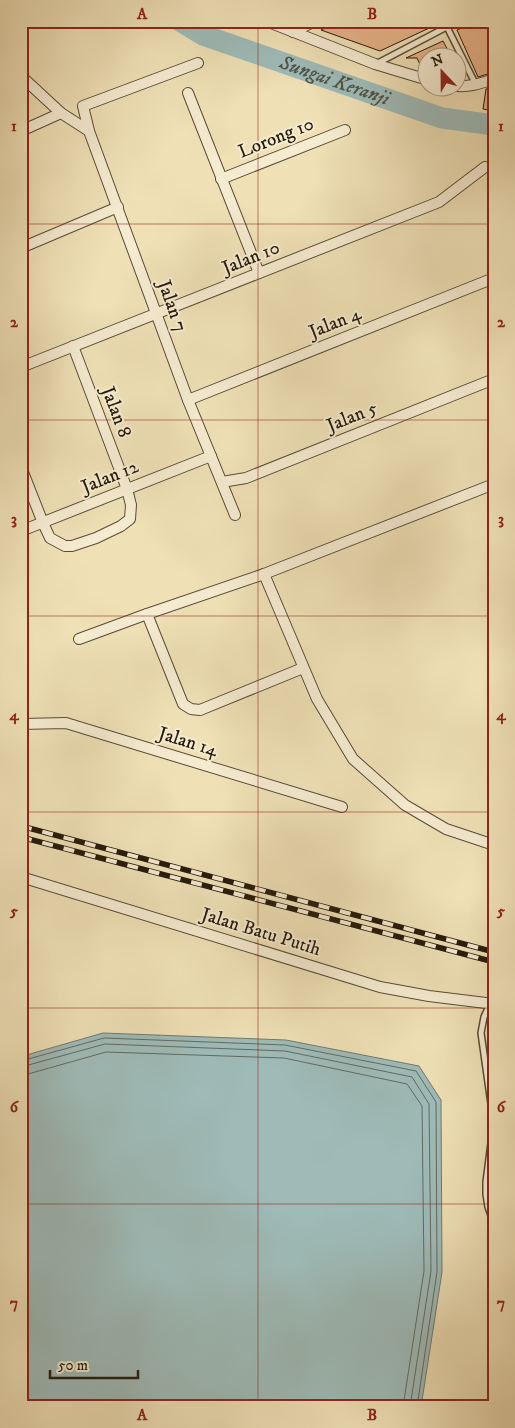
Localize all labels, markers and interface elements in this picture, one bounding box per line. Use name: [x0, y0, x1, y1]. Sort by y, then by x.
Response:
text: A: [136, 4, 148, 24]
text: B: [367, 4, 377, 24]
north arrow: [418, 48, 468, 98]
water label: Sungai Keranji: [275, 50, 394, 112]
text: N: [429, 50, 447, 71]
street label: Lorong 10: [235, 112, 317, 164]
text: 1: [11, 116, 17, 136]
text: 1: [498, 116, 504, 136]
street label: Jalan 10: [217, 236, 283, 281]
street label: Jalan 7: [151, 275, 192, 335]
street label: Jalan 4: [304, 302, 365, 345]
text: 2: [10, 312, 19, 332]
text: 2: [497, 312, 506, 332]
street label: Jalan 8: [95, 381, 136, 441]
street label: Jalan 5: [322, 396, 381, 438]
street label: Jalan 12: [76, 455, 142, 500]
text: 3: [11, 509, 17, 529]
text: 3: [498, 509, 504, 529]
text: 4: [8, 705, 19, 725]
text: 4: [495, 705, 506, 725]
street label: Jalan 14: [154, 722, 222, 762]
text: 5: [9, 901, 18, 921]
text: 5: [496, 901, 505, 921]
street label: Jalan Batu Putih: [197, 902, 324, 961]
text: 6: [10, 1097, 20, 1117]
text: 6: [497, 1097, 507, 1117]
text: 7: [10, 1293, 18, 1313]
text: 7: [497, 1293, 505, 1313]
scale bar: [50, 1348, 138, 1380]
text: 50 m: [58, 1356, 88, 1375]
text: A: [136, 1405, 148, 1425]
text: B: [367, 1405, 377, 1425]

